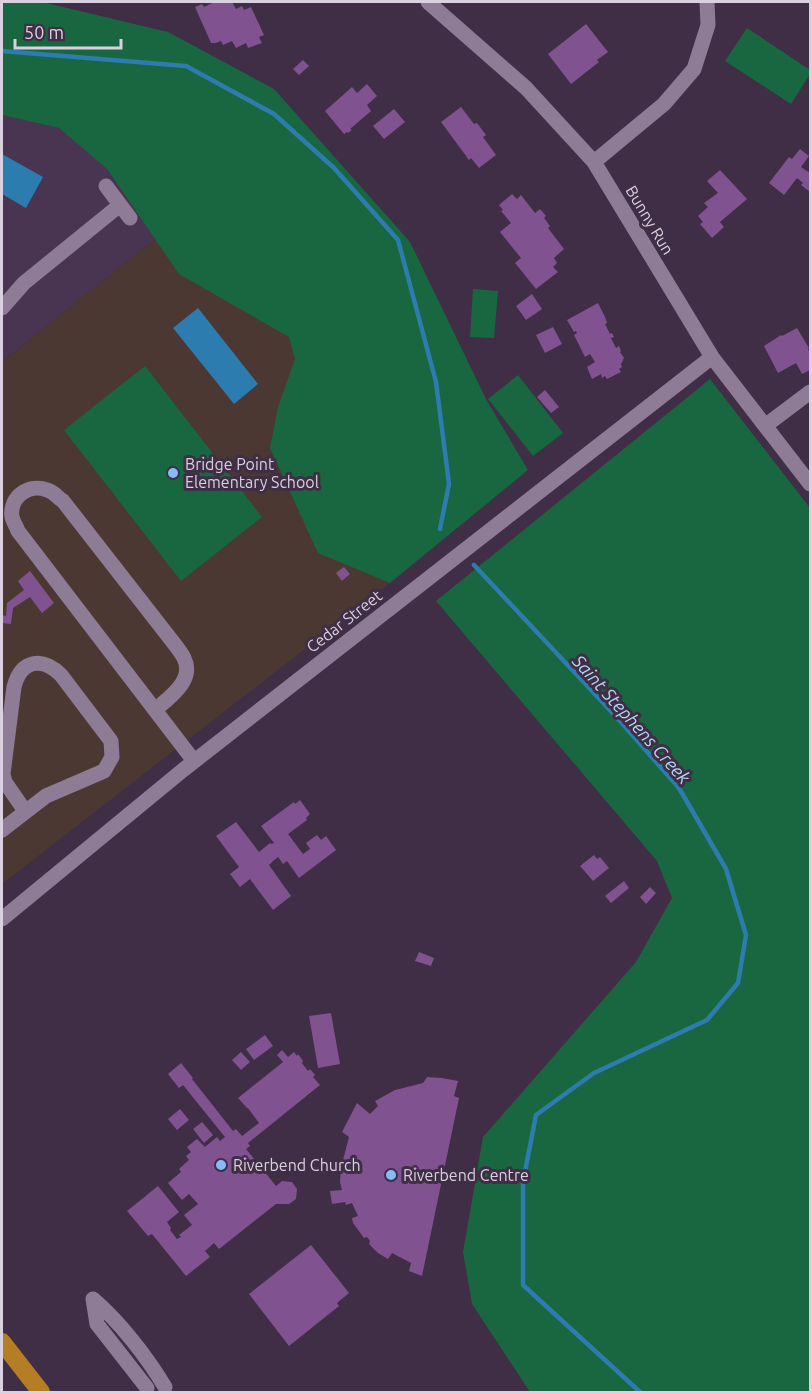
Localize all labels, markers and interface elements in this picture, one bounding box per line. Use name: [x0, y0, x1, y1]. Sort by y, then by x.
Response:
scale bar: [15, 12, 122, 50]
text: 50 m: [24, 22, 64, 42]
street label: Bunny Run: [622, 182, 678, 258]
place label: Bridge Point Elementary School: [185, 455, 319, 491]
marker: Bridge Point Elementary School: [166, 466, 180, 480]
street label: Cedar Street: [303, 586, 386, 656]
water label: Saint Stephens Creek: [568, 650, 695, 788]
place label: Riverbend Church: [233, 1156, 361, 1174]
marker: Riverbend Church: [214, 1158, 228, 1172]
place label: Riverbend Centre: [403, 1166, 529, 1184]
marker: Riverbend Centre: [384, 1168, 398, 1182]

